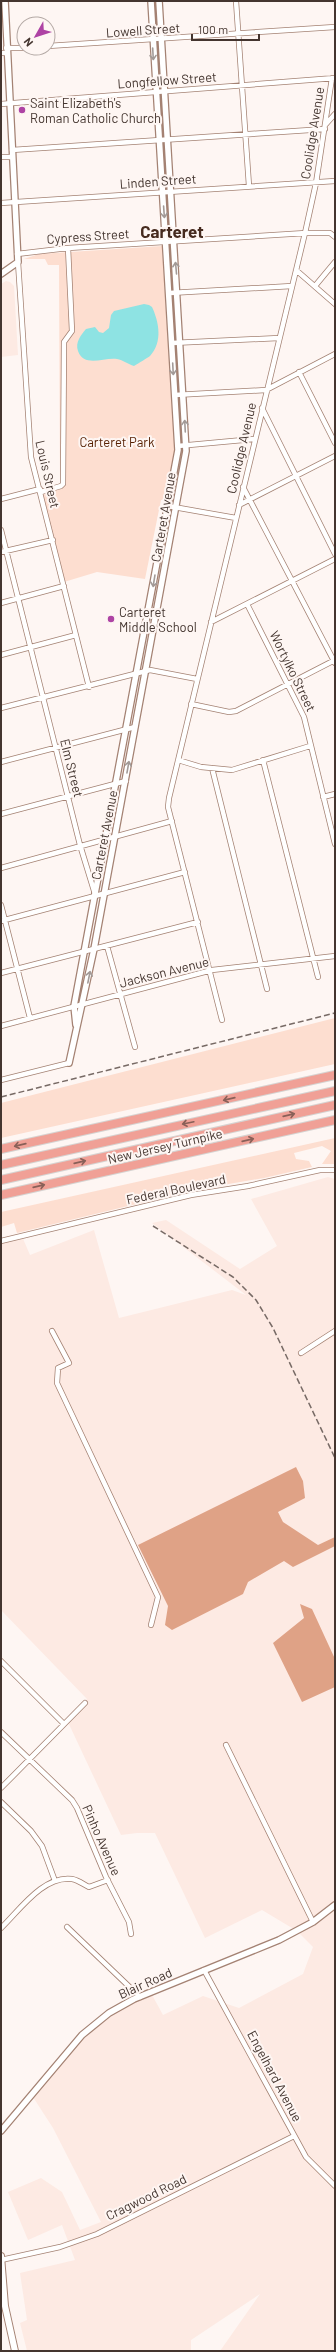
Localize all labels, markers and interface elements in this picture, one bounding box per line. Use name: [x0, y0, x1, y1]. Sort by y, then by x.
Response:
north arrow: [16, 16, 56, 56]
scale bar: [192, 16, 259, 42]
street label: Lowell Street: [105, 19, 181, 41]
text: 100 m: [198, 22, 228, 36]
text: N: [20, 36, 35, 50]
one-way arrow: [150, 47, 157, 60]
street label: Longfellow Street: [117, 69, 217, 91]
street label: Coolidge Avenue: [297, 86, 327, 180]
place label: Saint Elizabeth's Roman Catholic Church: [30, 95, 161, 126]
marker: Saint Elizabeth's Roman Catholic Church: [17, 105, 27, 115]
street label: Linden Street: [119, 170, 197, 192]
one-way arrow: [160, 205, 167, 218]
district label: Carteret: [140, 221, 204, 241]
street label: Cypress Street: [46, 225, 130, 247]
one-way arrow: [172, 262, 179, 275]
one-way arrow: [170, 362, 177, 375]
street label: Coolidge Avenue: [223, 401, 259, 495]
one-way arrow: [182, 420, 189, 433]
park label: Carteret Park: [79, 434, 155, 450]
street label: Louis Street: [32, 439, 64, 509]
street label: Carteret Avenue: [147, 471, 179, 563]
one-way arrow: [150, 574, 158, 587]
place label: Carteret Middle School: [119, 604, 197, 635]
marker: Carteret Middle School: [106, 614, 116, 624]
street label: Wortylko Street: [267, 628, 319, 714]
street label: Elm Street: [57, 737, 87, 799]
one-way arrow: [125, 761, 133, 774]
street label: Carteret Avenue: [87, 789, 121, 881]
street label: Jackson Avenue: [118, 953, 210, 991]
one-way arrow: [85, 971, 93, 984]
one-way arrow: [222, 1095, 235, 1103]
one-way arrow: [282, 1111, 295, 1119]
one-way arrow: [181, 1120, 194, 1128]
street label: New Jersey Turnpike: [106, 1125, 224, 1167]
one-way arrow: [241, 1135, 254, 1143]
one-way arrow: [14, 1142, 27, 1150]
one-way arrow: [73, 1157, 86, 1165]
street label: Federal Boulevard: [125, 1171, 227, 1207]
one-way arrow: [32, 1182, 45, 1190]
street label: Pinho Avenue: [79, 1802, 125, 1878]
street label: Blair Road: [116, 1964, 174, 2002]
street label: Engelhard Avenue: [244, 2028, 306, 2124]
street label: Cragwood Road: [103, 2171, 189, 2223]

